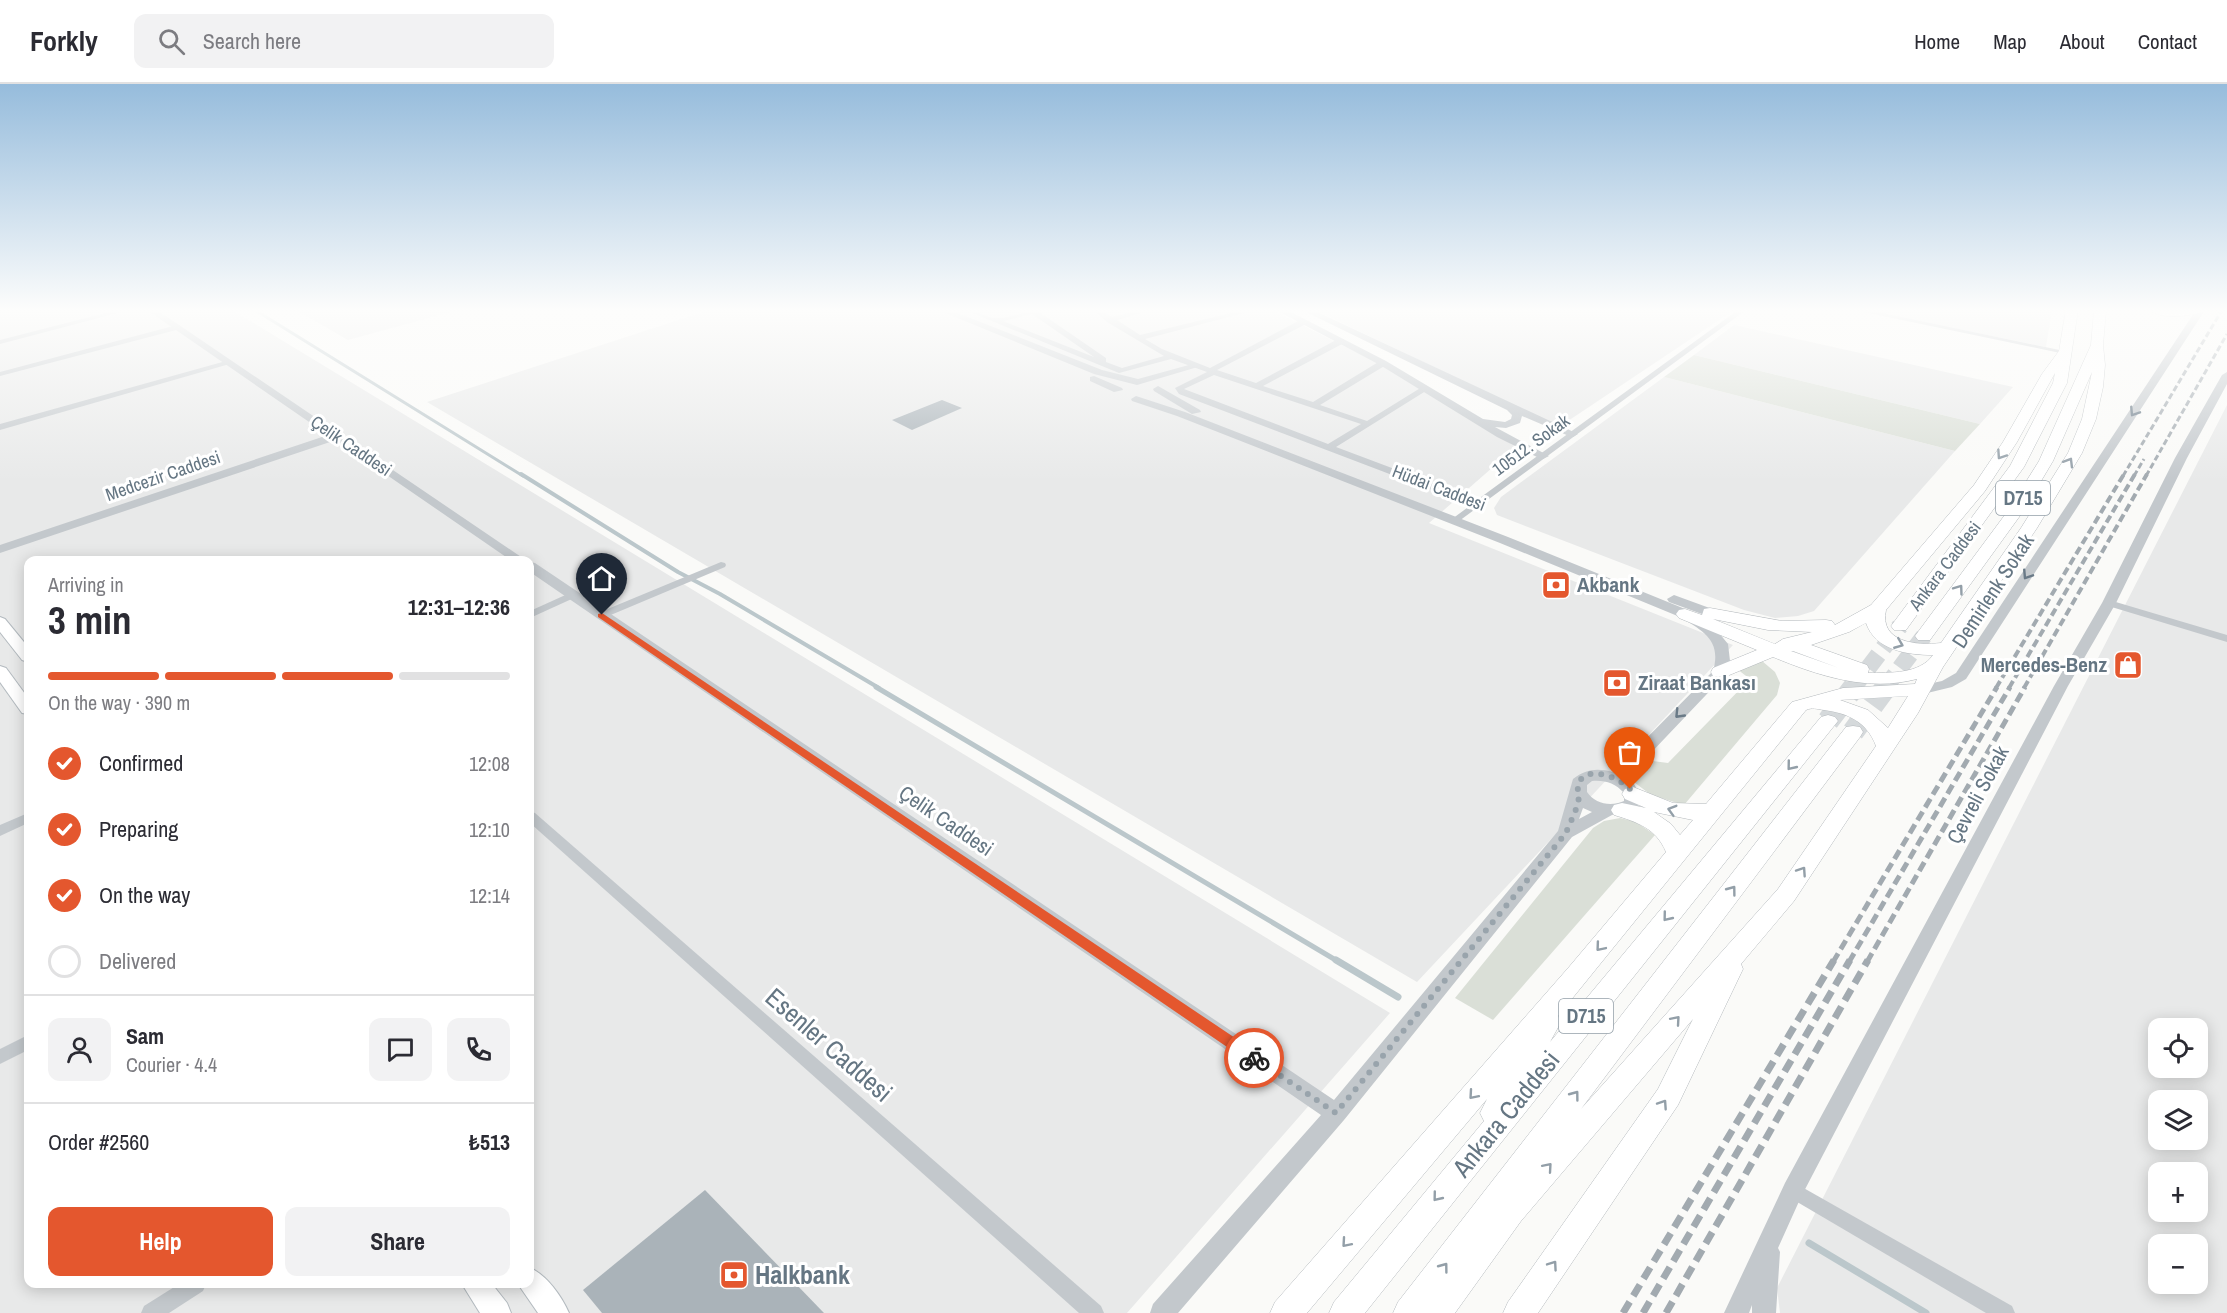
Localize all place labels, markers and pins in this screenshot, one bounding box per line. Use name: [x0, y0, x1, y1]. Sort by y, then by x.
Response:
pin: [576, 553, 627, 615]
bank icon: Akbank: [1540, 569, 1572, 601]
place label: Akbank: [1577, 570, 1640, 599]
shop icon: Mercedes-Benz: [2112, 649, 2144, 681]
place label: Mercedes-Benz: [1981, 650, 2107, 679]
bank icon: Ziraat Bankası: [1601, 667, 1633, 699]
place label: Ziraat Bankası: [1638, 668, 1756, 697]
pin: [1604, 727, 1655, 789]
place label: Halkbank: [755, 1257, 850, 1292]
bank icon: Halkbank: [718, 1259, 750, 1291]

